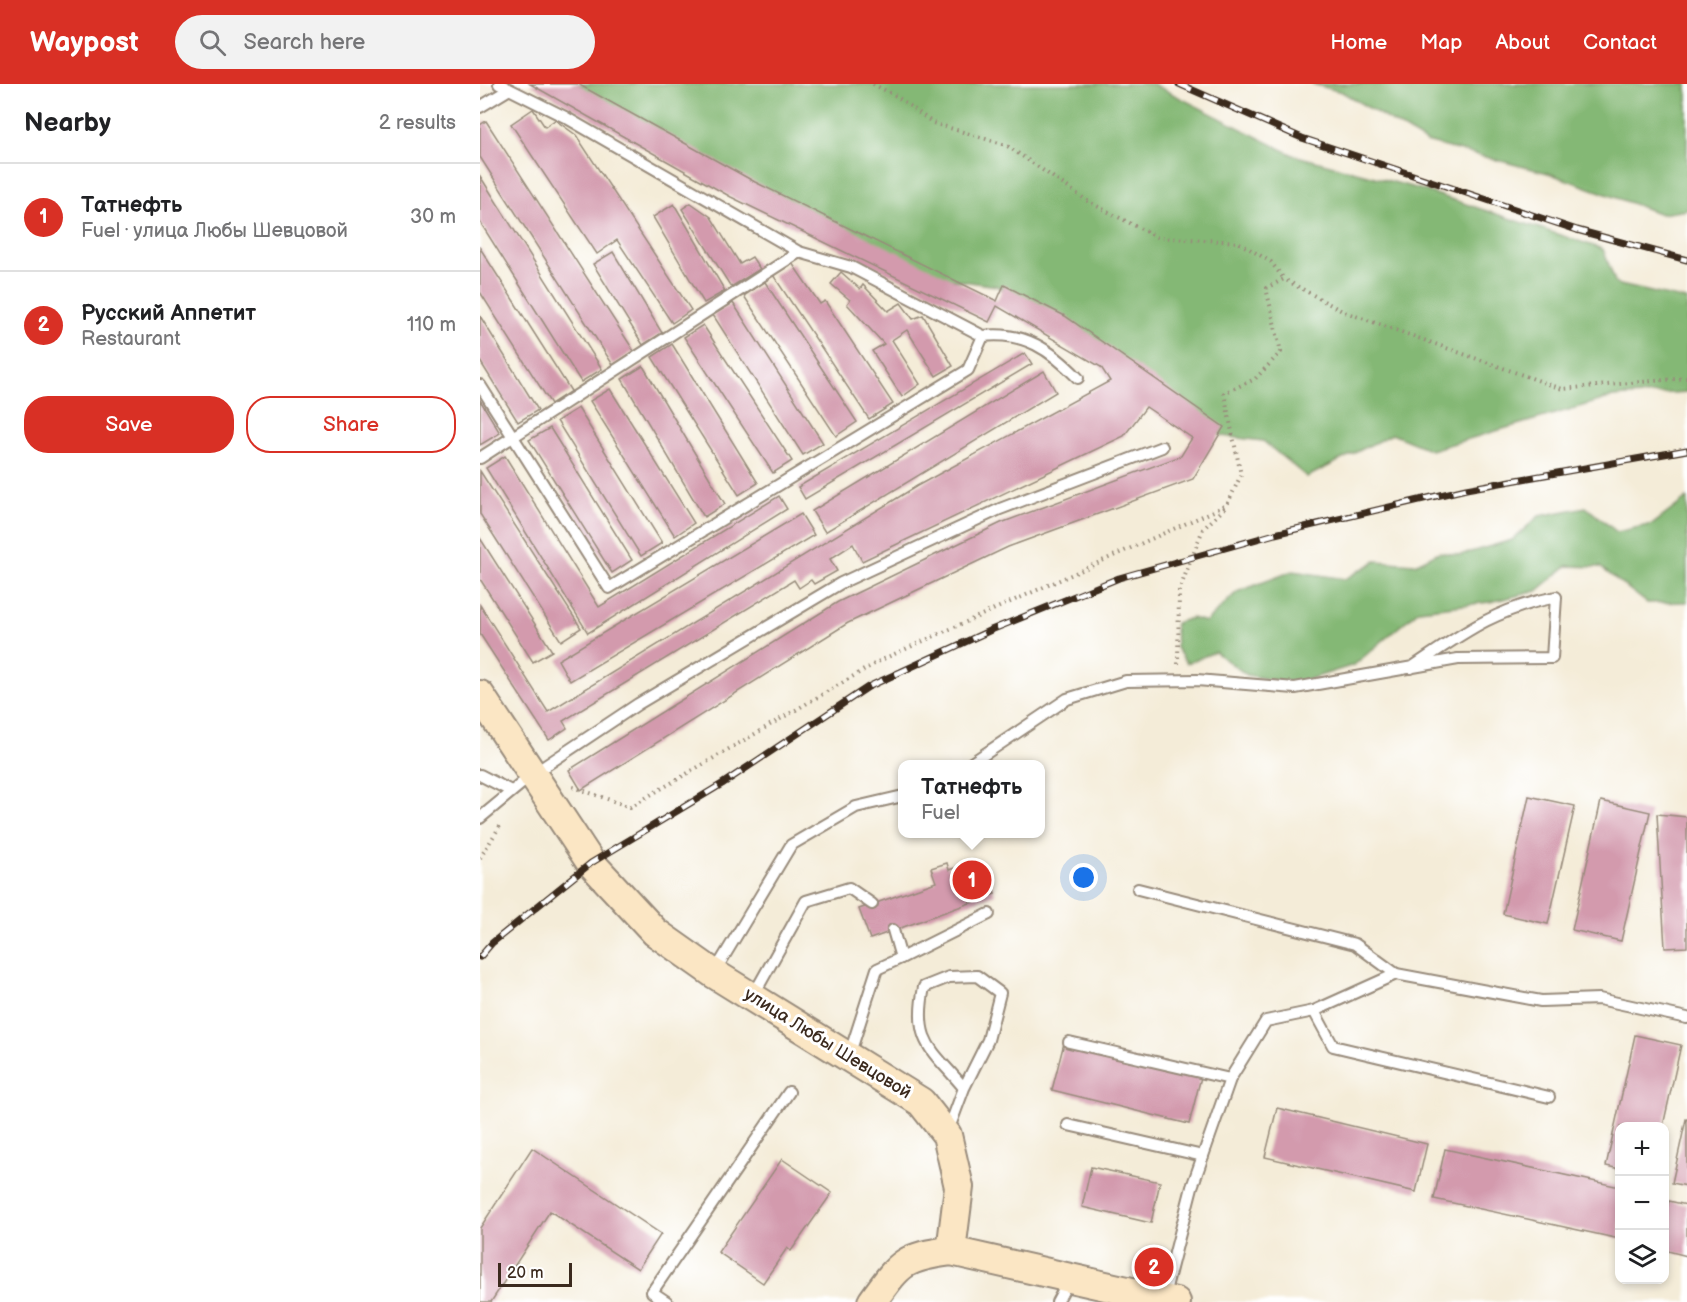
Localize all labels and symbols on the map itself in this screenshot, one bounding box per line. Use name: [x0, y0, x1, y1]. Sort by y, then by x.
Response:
pin: 1: [952, 858, 992, 902]
your location: [1069, 863, 1098, 892]
street label: улица Любы Шевцовой: [740, 983, 915, 1104]
pin: 2: [1134, 1244, 1174, 1290]
scale bar: [498, 1260, 572, 1288]

